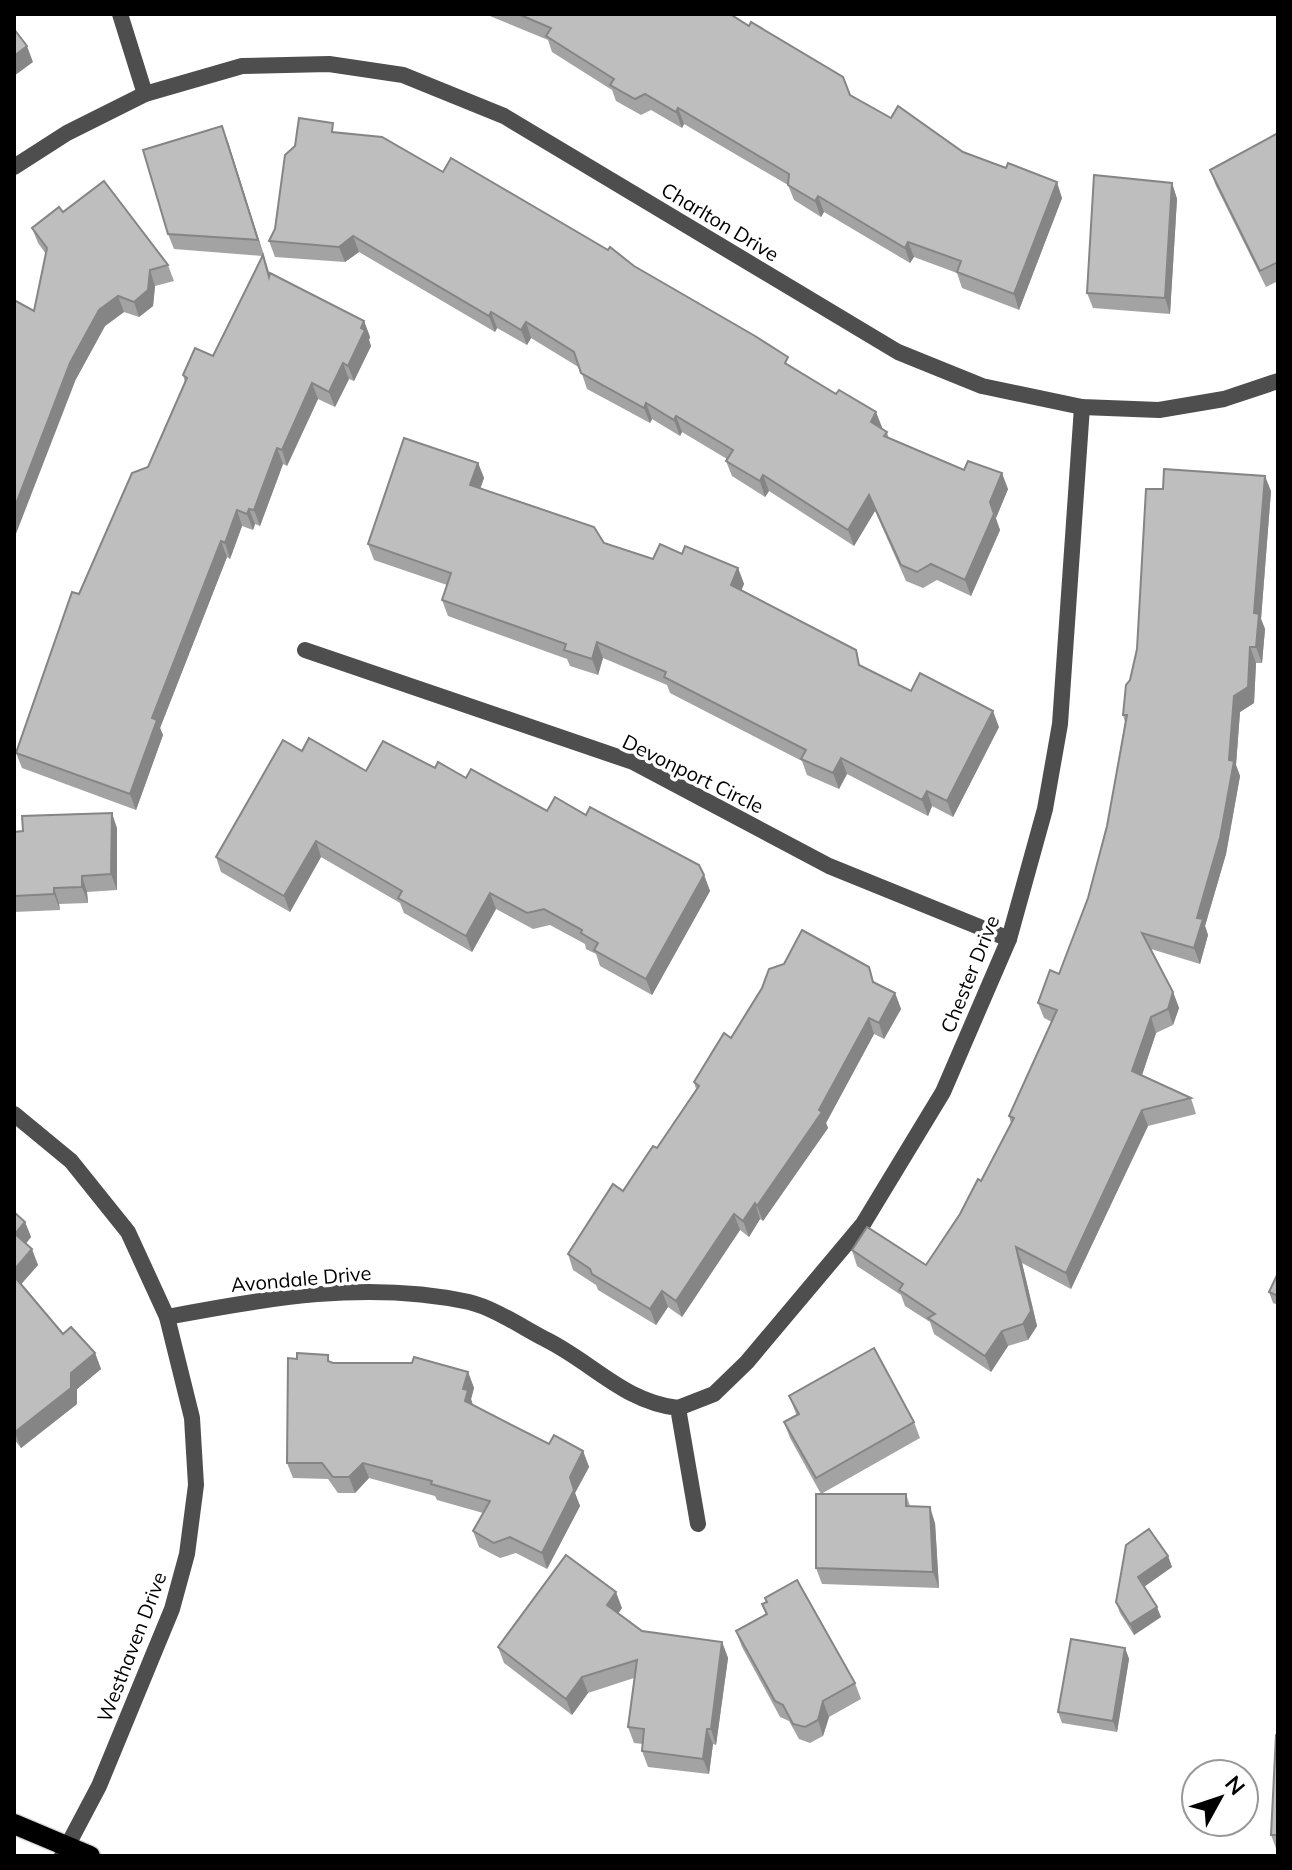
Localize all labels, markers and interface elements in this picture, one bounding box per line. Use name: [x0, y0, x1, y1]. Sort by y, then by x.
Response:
street label: Charlton Drive: [657, 177, 784, 267]
street label: Devonport Circle: [619, 729, 768, 819]
street label: Chester Drive: [935, 911, 1004, 1036]
street label: Avondale Drive: [230, 1260, 372, 1297]
street label: Westhaven Drive: [91, 1568, 172, 1726]
north arrow: [1180, 1758, 1260, 1838]
text: N: [1219, 1770, 1251, 1801]

